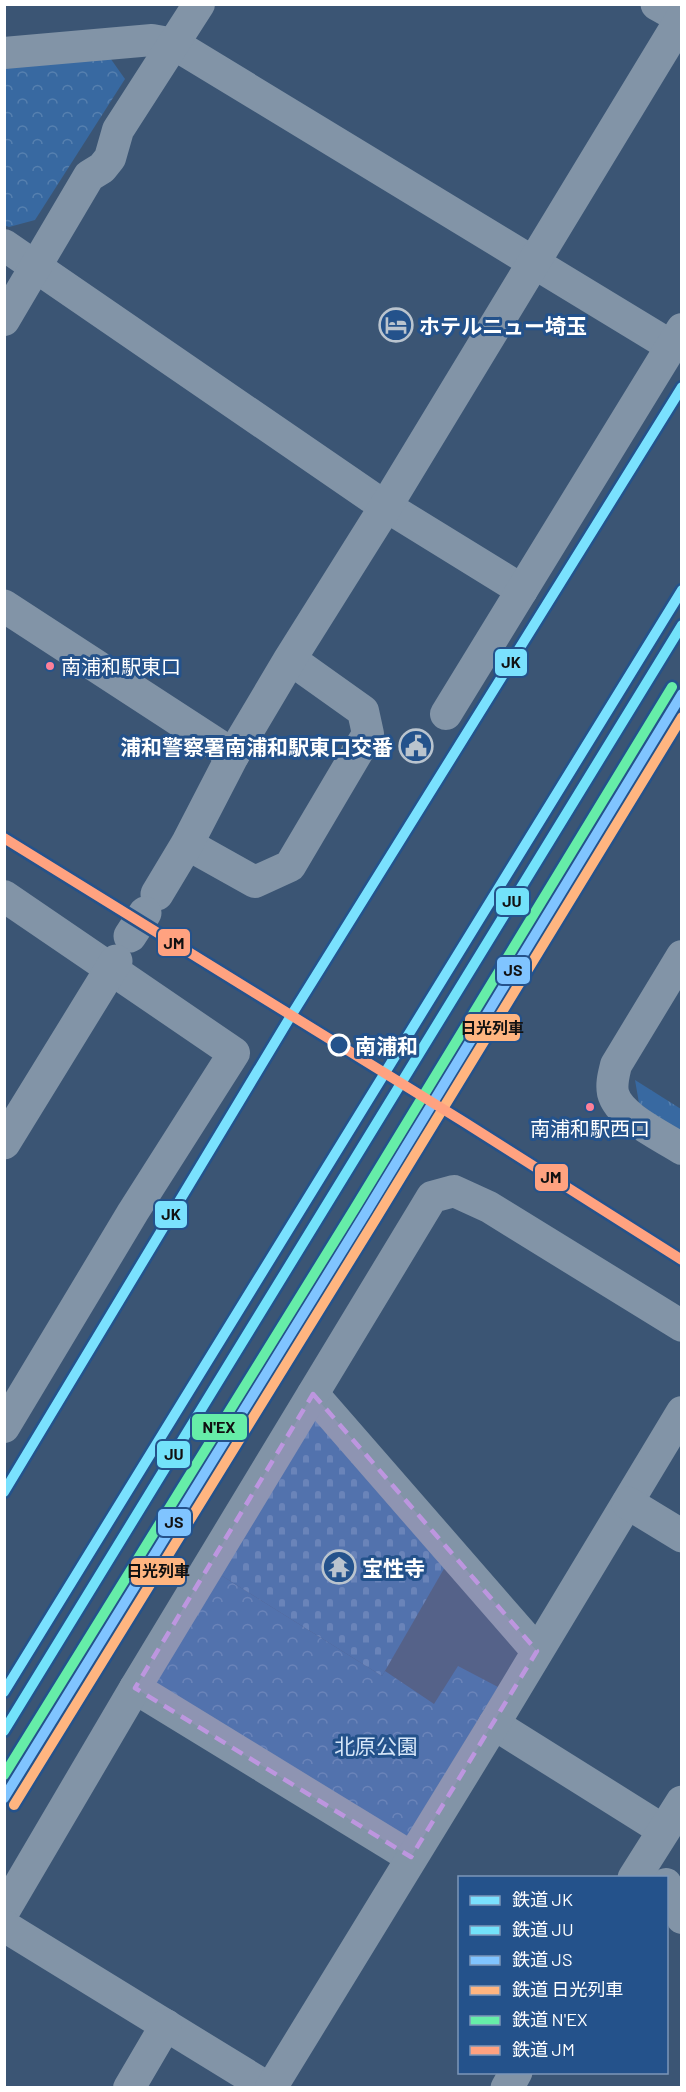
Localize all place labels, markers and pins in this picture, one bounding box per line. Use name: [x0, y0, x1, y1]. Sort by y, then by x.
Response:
hotel icon: ホテルニュー埼玉: [378, 307, 414, 343]
place label: ホテルニュー埼玉: [419, 313, 587, 338]
place label: 南浦和駅東口: [61, 654, 181, 678]
marker: 南浦和駅東口: [44, 660, 56, 672]
public building icon: 浦和警察署南浦和駅東口交番: [398, 728, 434, 764]
place label: 浦和警察署南浦和駅東口交番: [120, 734, 393, 759]
place label: 南浦和: [355, 1033, 418, 1058]
marker: 南浦和: [328, 1034, 350, 1056]
marker: 南浦和駅西口: [584, 1101, 596, 1113]
place label: 南浦和駅西口: [530, 1116, 650, 1140]
temple icon: 宝性寺: [321, 1549, 357, 1585]
place label: 宝性寺: [362, 1555, 425, 1580]

